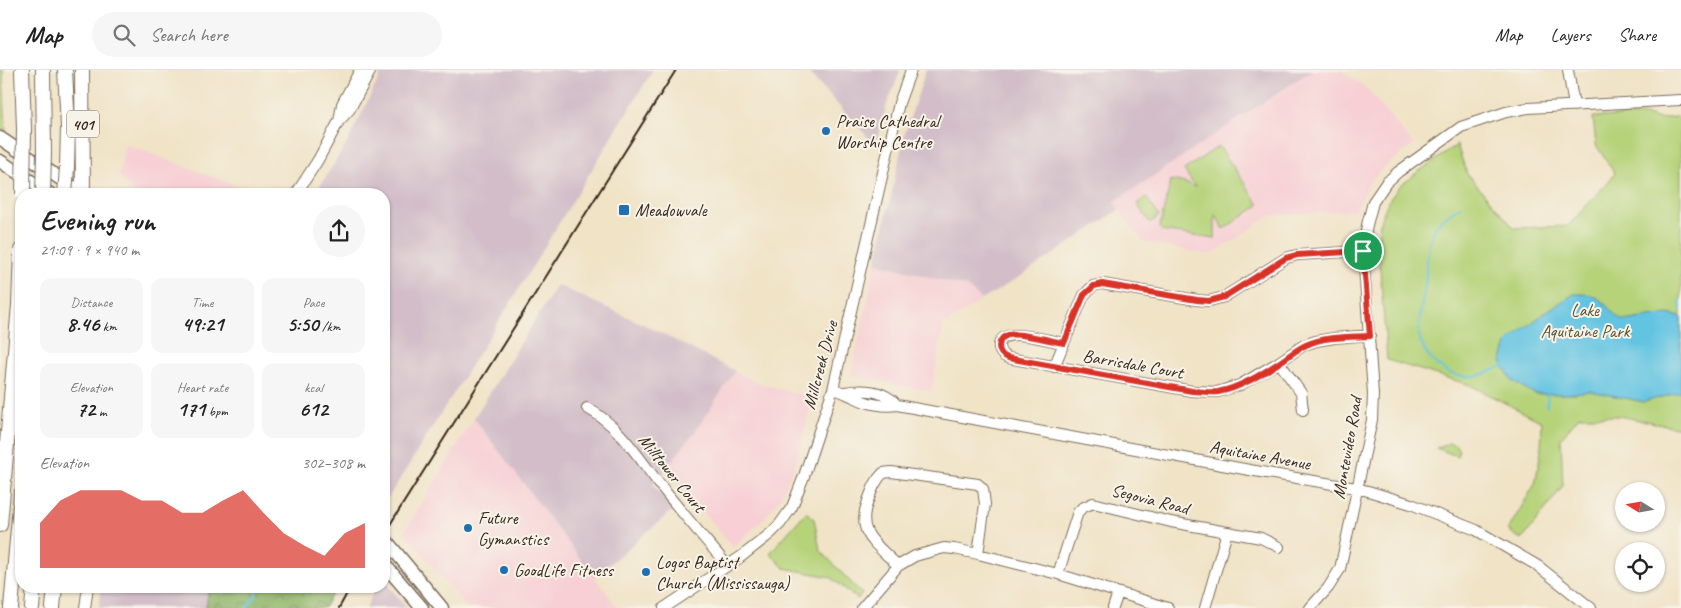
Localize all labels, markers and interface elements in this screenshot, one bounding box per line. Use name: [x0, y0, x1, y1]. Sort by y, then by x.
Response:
search box: [92, 12, 442, 57]
text: Map: [25, 20, 62, 50]
icon: search: [110, 21, 138, 49]
text: Search here: [150, 23, 228, 47]
text: Map: [1495, 24, 1523, 46]
text: Layers: [1551, 24, 1590, 46]
text: Share: [1618, 24, 1656, 46]
place label: Praise Cathedral Worship Centre: [836, 110, 942, 153]
road number: 401: [67, 111, 99, 138]
marker: Praise Cathedral Worship Centre: [820, 125, 832, 137]
place label: Meadowvale: [635, 199, 708, 221]
text: Evening run: [40, 203, 155, 238]
marker: Meadowvale: [617, 203, 631, 217]
button: share: [313, 205, 365, 257]
pin: [1342, 230, 1384, 272]
icon: arrive: [1349, 237, 1377, 265]
text: 21:09 · 9 × 940 m: [40, 240, 139, 260]
text: Distance: [71, 294, 112, 311]
text: Time: [192, 294, 213, 311]
text: Pace: [303, 294, 324, 311]
park label: Lake Aquitaine Park: [1541, 299, 1631, 342]
text: 8.46: [66, 311, 99, 337]
text: 49:21: [182, 311, 223, 337]
text: 5:50: [287, 311, 319, 337]
street label: Millcreek Drive: [798, 317, 843, 412]
text: km: [99, 318, 117, 335]
text: /km: [319, 318, 340, 335]
street label: Barrisdale Court: [1081, 344, 1187, 384]
text: Elevation: [70, 379, 113, 396]
text: Heart rate: [177, 379, 228, 396]
text: kcal: [304, 379, 323, 396]
street label: Montevideo Road: [1327, 393, 1367, 501]
text: 72: [76, 396, 95, 422]
text: 171: [177, 396, 205, 422]
text: 612: [299, 396, 328, 422]
text: m: [95, 403, 107, 420]
text: bpm: [205, 403, 228, 420]
street label: Milltower Court: [634, 429, 712, 518]
street label: Aquitaine Avenue: [1208, 435, 1313, 475]
text: Elevation: [40, 453, 89, 473]
text: 302–308 m: [302, 453, 365, 473]
street label: Segovia Road: [1109, 479, 1194, 520]
north arrow: [1615, 482, 1665, 532]
map controls: [1615, 482, 1665, 592]
place label: Future Gymanstics: [478, 507, 550, 550]
marker: Future Gymanstics: [462, 522, 474, 534]
button: locate: [1615, 542, 1665, 592]
place label: Logos Baptist Church (Mississauga): [656, 551, 790, 594]
place label: GoodLife Fitness: [514, 559, 615, 581]
marker: GoodLife Fitness: [498, 564, 510, 576]
marker: Logos Baptist Church (Mississauga): [640, 566, 652, 578]

